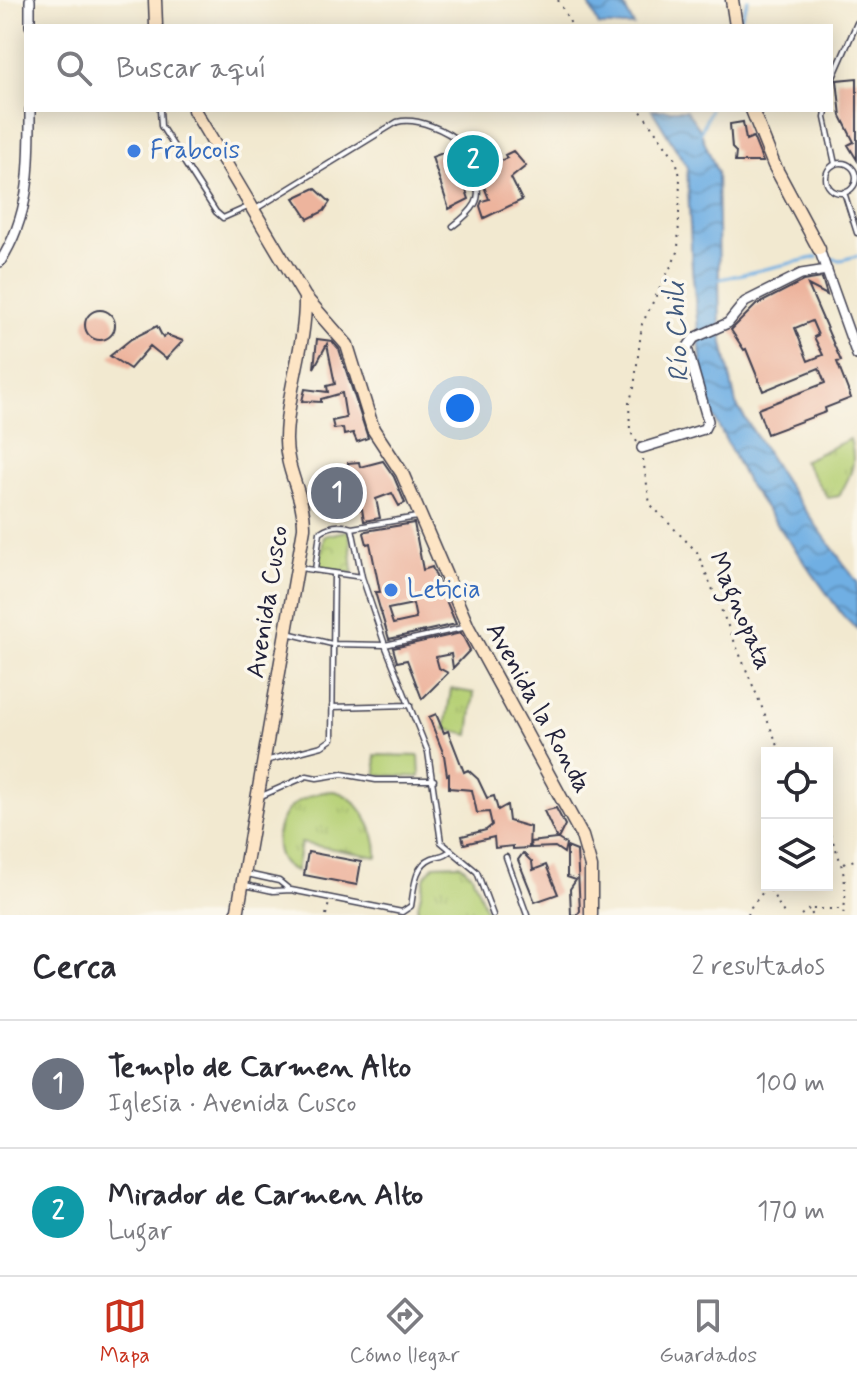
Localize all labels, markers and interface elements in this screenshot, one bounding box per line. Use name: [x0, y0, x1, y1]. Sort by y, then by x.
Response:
search box: [24, 24, 833, 112]
icon: search: [52, 46, 96, 90]
text: Buscar aquí: [116, 49, 267, 88]
pin: 2: [447, 131, 499, 191]
place label: Frabcois: [150, 134, 240, 168]
marker: Frabcois: [125, 142, 143, 160]
water label: Río Chili: [657, 277, 699, 383]
your location: [440, 388, 480, 428]
pin: 1: [311, 463, 363, 523]
street label: Avenida Cusco: [239, 523, 297, 681]
street label: Magnopata: [697, 547, 780, 676]
place label: Leticia: [407, 573, 481, 607]
marker: Leticia: [382, 581, 400, 599]
street label: Avenida la Ronda: [477, 617, 599, 799]
map controls: [761, 747, 833, 891]
button: locate: [761, 747, 833, 819]
button: layers: [761, 819, 833, 891]
text: Cerca: [32, 945, 117, 990]
text: 2 resultados: [692, 950, 825, 984]
text: Templo de Carmen Alto: [108, 1048, 411, 1087]
text: 1: [52, 1067, 64, 1101]
text: 100 m: [755, 1067, 825, 1101]
text: Iglesia · Avenida Cusco: [108, 1087, 357, 1121]
text: Mirador de Carmen Alto: [108, 1176, 423, 1215]
text: 2: [52, 1195, 64, 1229]
text: 170 m: [757, 1195, 825, 1229]
text: Lugar: [108, 1215, 172, 1249]
tab: Mapa: [100, 1294, 150, 1370]
tab: Cómo llegar: [350, 1294, 460, 1370]
tab: Guardados: [659, 1294, 757, 1370]

